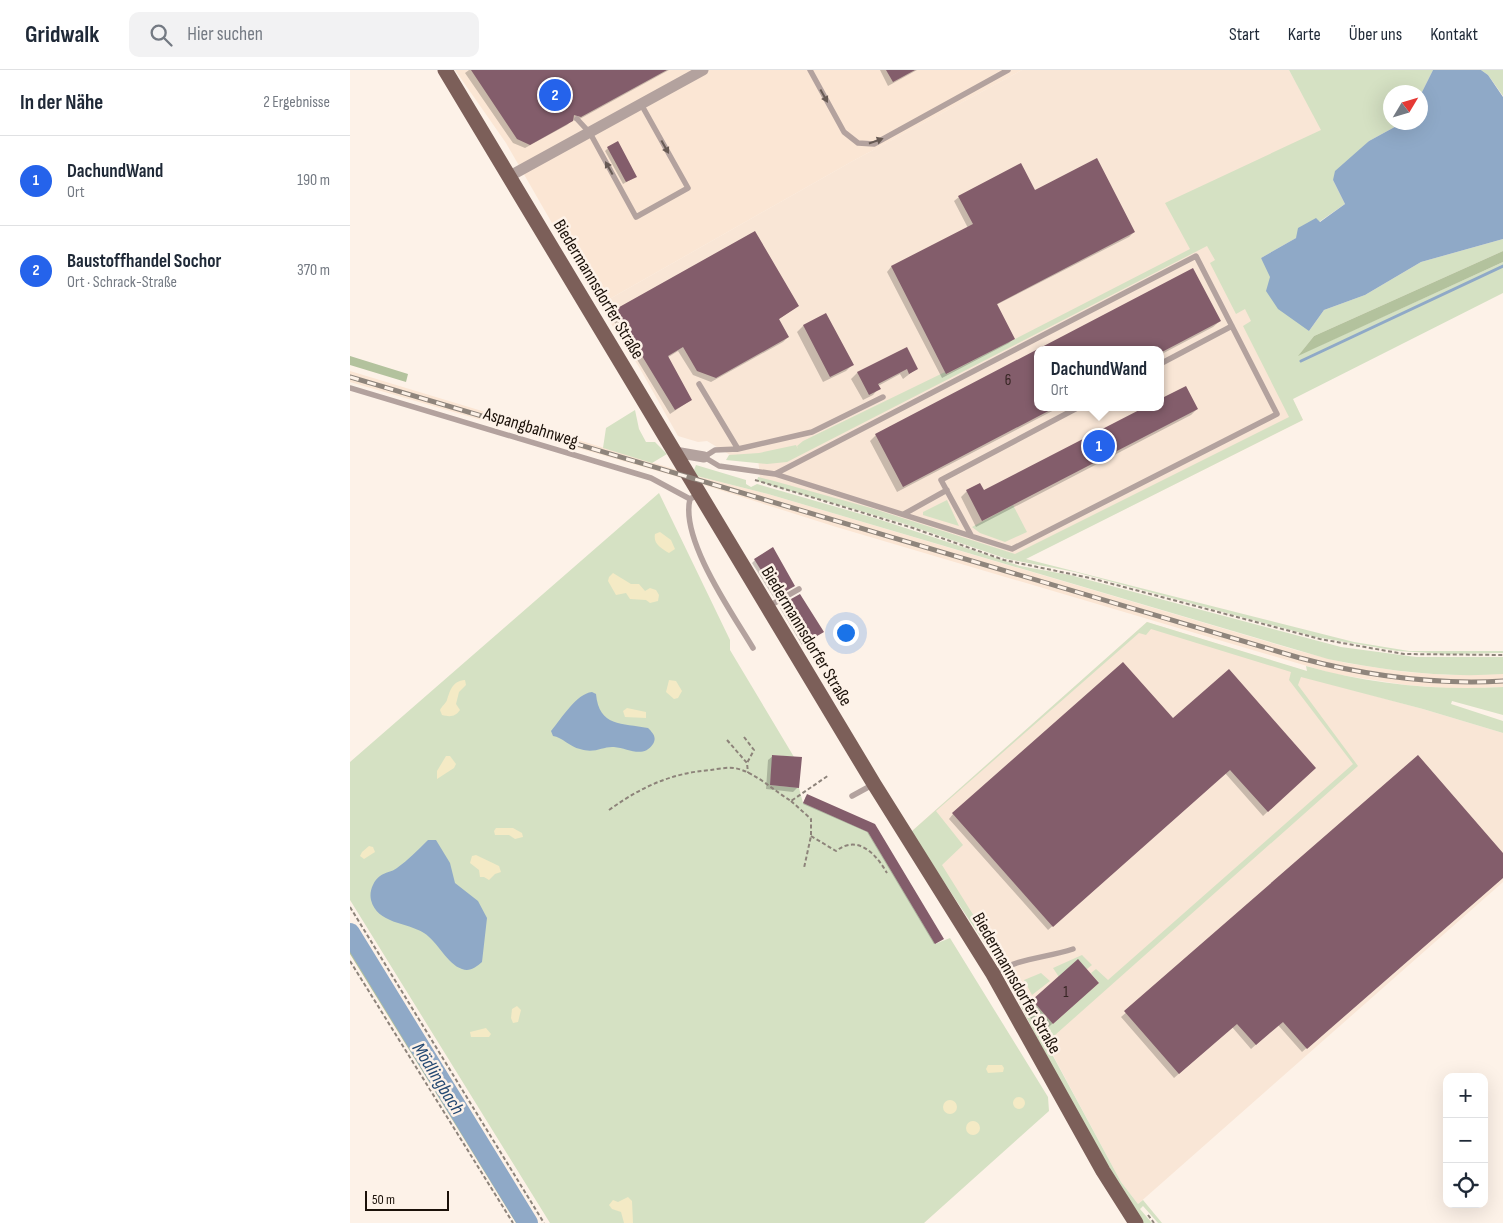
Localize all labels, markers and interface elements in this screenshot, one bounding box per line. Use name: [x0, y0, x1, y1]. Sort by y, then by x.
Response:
search box: [129, 12, 479, 57]
text: Gridwalk: [25, 20, 99, 49]
icon: search: [147, 21, 175, 49]
text: Hier suchen: [187, 23, 263, 46]
text: Start: [1229, 24, 1260, 45]
text: Karte: [1288, 24, 1321, 45]
text: Über uns: [1349, 24, 1402, 45]
text: Kontakt: [1430, 24, 1478, 45]
pin: 2: [539, 76, 571, 114]
north arrow: [1383, 85, 1428, 130]
one-way arrow: [820, 88, 828, 103]
text: In der Nähe: [20, 90, 103, 115]
text: 2 Ergebnisse: [263, 93, 330, 112]
one-way arrow: [869, 136, 884, 144]
one-way arrow: [661, 139, 669, 154]
text: DachundWand: [67, 160, 163, 183]
one-way arrow: [605, 161, 614, 175]
text: 1: [33, 171, 39, 190]
text: 190 m: [297, 171, 330, 190]
text: Ort: [67, 183, 85, 202]
street label: Biedermannsdorfer Straße: [549, 216, 649, 363]
text: Baustoffhandel Sochor: [67, 250, 221, 273]
text: 2: [32, 261, 40, 280]
text: 370 m: [297, 261, 330, 280]
text: Ort · Schrack-Straße: [67, 273, 177, 292]
popup: [1034, 346, 1164, 411]
text: DachundWand: [1051, 358, 1147, 381]
house number: 6: [1005, 371, 1011, 390]
text: Ort: [1051, 381, 1068, 400]
street label: Aspangbahnweg: [480, 403, 581, 452]
pin: 1: [1083, 427, 1115, 465]
street label: Biedermannsdorfer Straße: [757, 563, 857, 710]
your location: [833, 620, 859, 646]
street label: Biedermannsdorfer Straße: [968, 909, 1065, 1057]
house number: 1: [1063, 983, 1069, 1002]
water label: Mödlingbach: [407, 1039, 469, 1119]
map controls: [1443, 1073, 1488, 1208]
button: +: [1443, 1073, 1488, 1118]
button: −: [1443, 1118, 1488, 1163]
button: locate: [1443, 1163, 1488, 1208]
scale bar: [365, 1188, 449, 1211]
text: 50 m: [372, 1191, 395, 1208]

